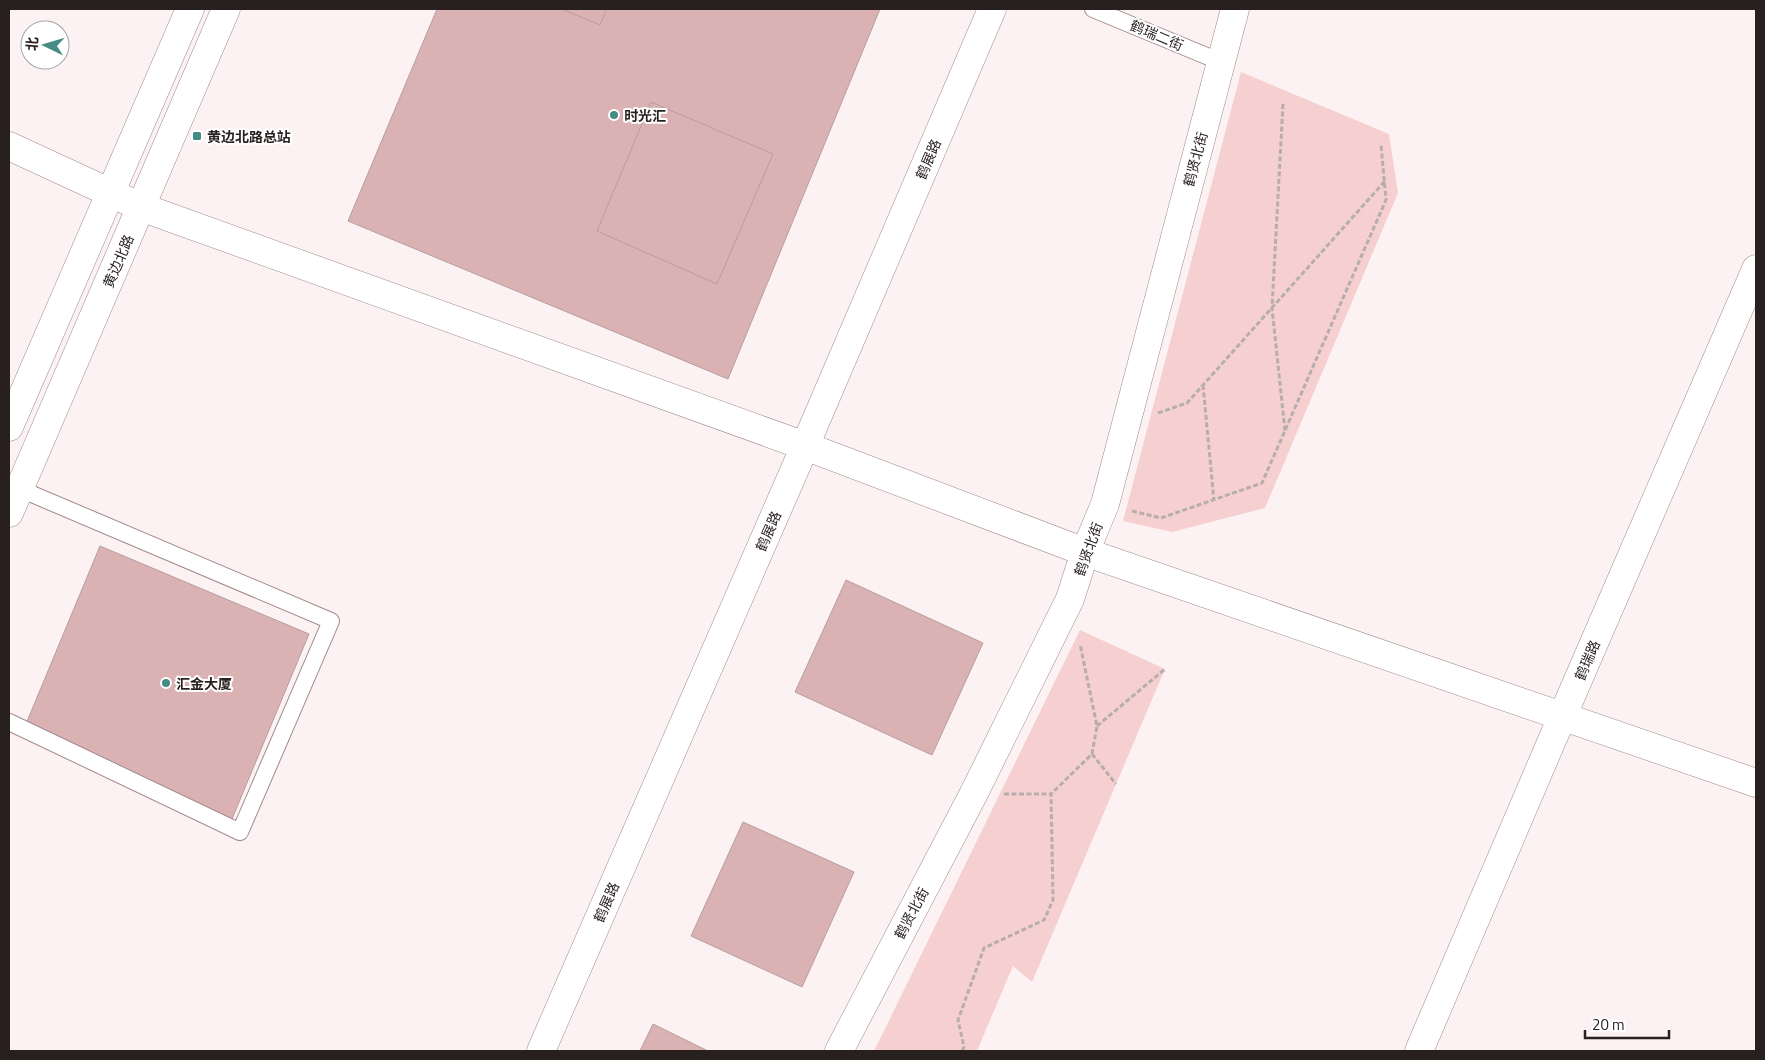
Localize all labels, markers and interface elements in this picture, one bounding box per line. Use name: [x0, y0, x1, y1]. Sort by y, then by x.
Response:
street label: 鹤瑞二街: [1127, 14, 1187, 56]
north arrow: [20, 20, 70, 70]
text: 北: [20, 36, 43, 52]
place label: 时光汇: [624, 105, 666, 126]
marker: 时光汇: [608, 109, 620, 121]
place label: 黄边北路总站: [207, 126, 291, 147]
street label: 鹤贤北街: [1178, 129, 1212, 189]
marker: 黄边北路总站: [191, 130, 203, 142]
street label: 鹤展路: [910, 136, 946, 182]
street label: 黄边北路: [97, 231, 139, 291]
street label: 鹤展路: [750, 508, 786, 554]
street label: 鹤贤北街: [1069, 519, 1107, 579]
street label: 鹤瑞路: [1569, 637, 1605, 683]
place label: 汇金大厦: [176, 673, 232, 694]
marker: 汇金大厦: [160, 677, 172, 689]
street label: 鹤展路: [588, 879, 624, 925]
street label: 鹤贤北街: [889, 883, 933, 943]
scale bar: [1585, 1008, 1669, 1040]
text: 20 m: [1592, 1013, 1625, 1036]

